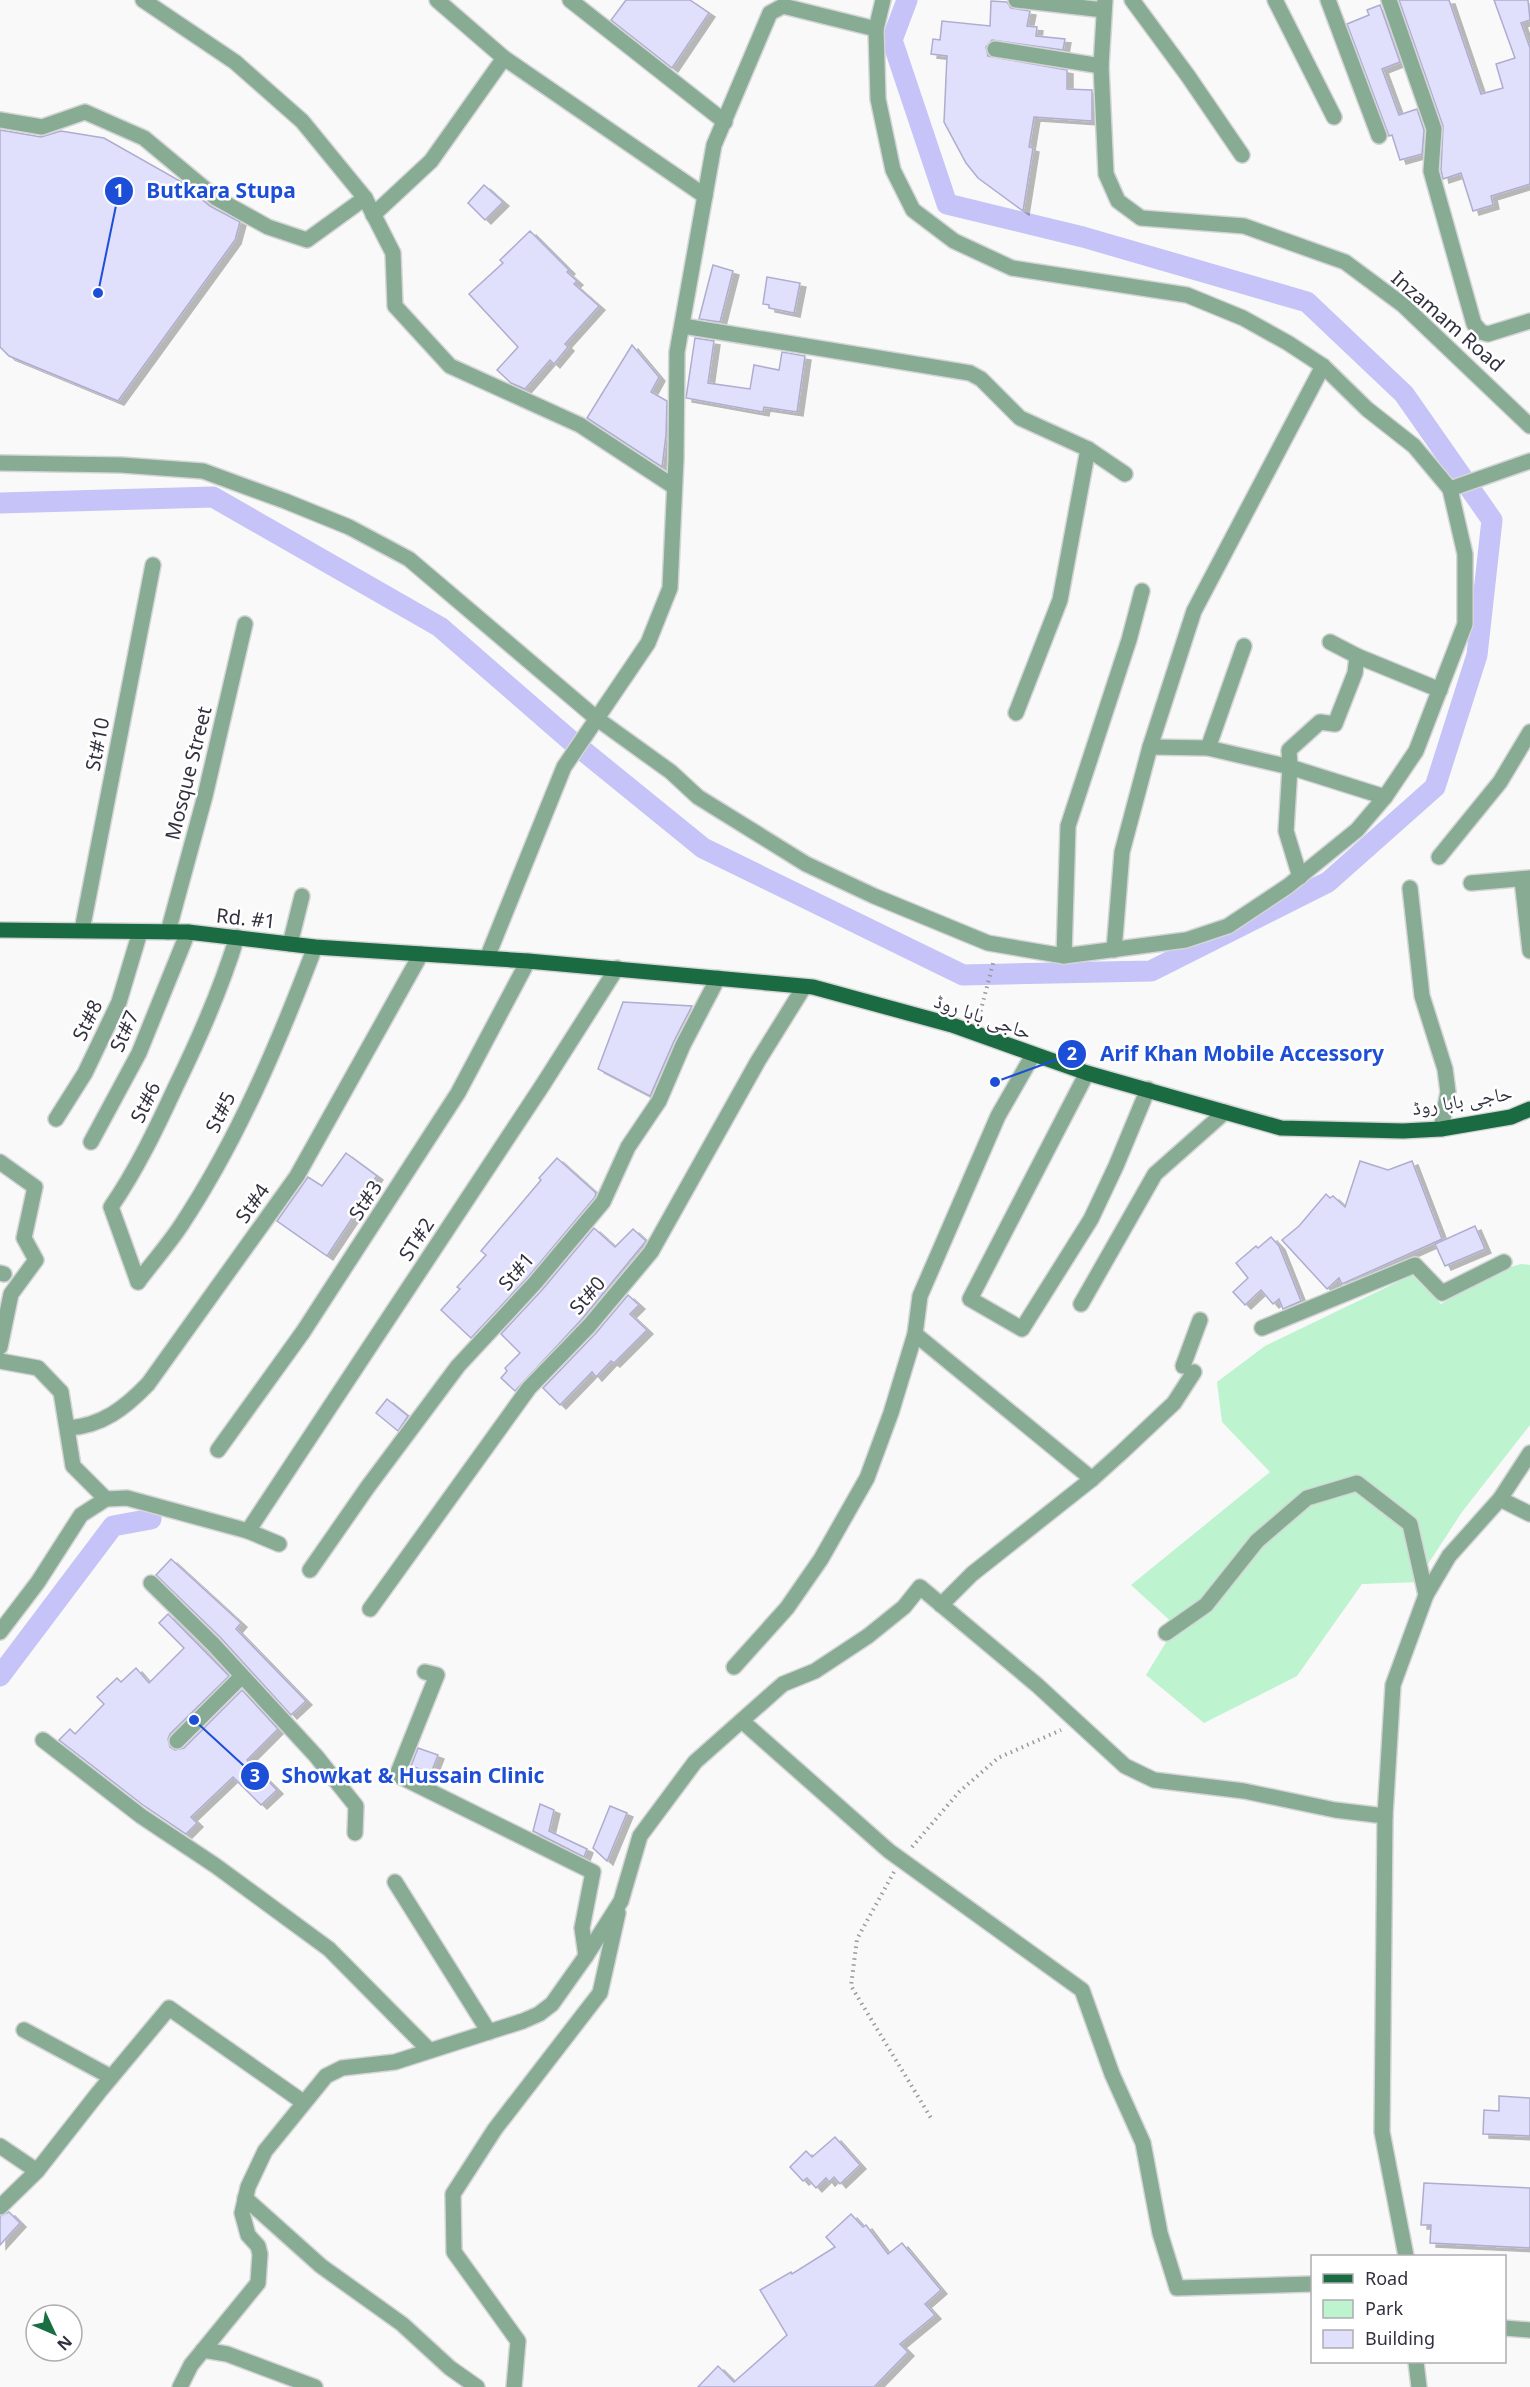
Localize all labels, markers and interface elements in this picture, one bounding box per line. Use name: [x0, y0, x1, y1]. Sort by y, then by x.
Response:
callout: Butkara Stupa: [104, 171, 308, 210]
text: Butkara Stupa: [146, 176, 296, 204]
text: 1: [114, 178, 124, 202]
street label: Inzamam Road: [1386, 264, 1510, 378]
street label: Mosque Street: [158, 703, 218, 843]
street label: St#10: [79, 715, 115, 773]
street label: Rd. #1: [215, 901, 277, 935]
street label: حاجی بابا روڈ: [931, 987, 1035, 1045]
street label: St#8: [66, 995, 108, 1045]
street label: St#7: [103, 1006, 145, 1056]
callout: Arif Khan Mobile Accessory: [1057, 1034, 1396, 1073]
text: Arif Khan Mobile Accessory: [1100, 1039, 1384, 1067]
text: 2: [1067, 1041, 1077, 1065]
street label: St#6: [124, 1077, 166, 1127]
street label: حاجی بابا روڈ: [1410, 1079, 1514, 1121]
street label: St#5: [199, 1087, 241, 1137]
street label: St#3: [342, 1175, 388, 1225]
street label: St#4: [229, 1177, 276, 1228]
street label: ST#2: [392, 1212, 440, 1266]
street label: St#1: [492, 1246, 540, 1296]
street label: St#0: [563, 1270, 611, 1320]
callout: Showkat & Hussain Clinic: [240, 1757, 557, 1796]
text: Showkat & Hussain Clinic: [282, 1761, 545, 1789]
text: 3: [250, 1763, 260, 1787]
legend: [1311, 2255, 1506, 2363]
text: Road: [1365, 2266, 1408, 2290]
text: Park: [1365, 2296, 1403, 2320]
north arrow: [24, 2303, 84, 2363]
text: Building: [1365, 2326, 1435, 2350]
text: N: [52, 2331, 77, 2356]

